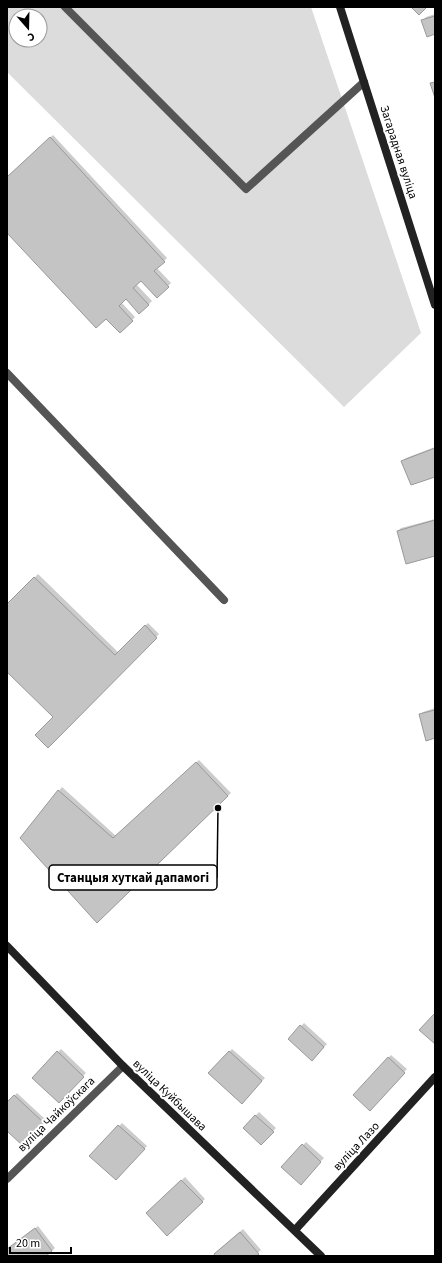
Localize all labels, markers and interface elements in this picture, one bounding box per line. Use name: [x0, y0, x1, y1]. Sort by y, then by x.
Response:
north arrow: [8, 8, 48, 48]
text: С: [25, 29, 37, 45]
street label: Загарадная вуліца: [375, 103, 422, 201]
callout: Станцыя хуткай дапамогі: [49, 865, 217, 890]
text: Станцыя хуткай дапамогі: [57, 869, 209, 887]
street label: вуліца Куйбышава: [129, 1056, 210, 1135]
street label: вуліца Чайкоўскага: [14, 1073, 99, 1156]
street label: вуліца Лазо: [329, 1118, 384, 1175]
scale bar: [10, 1229, 71, 1255]
text: 20 m: [16, 1235, 40, 1252]

